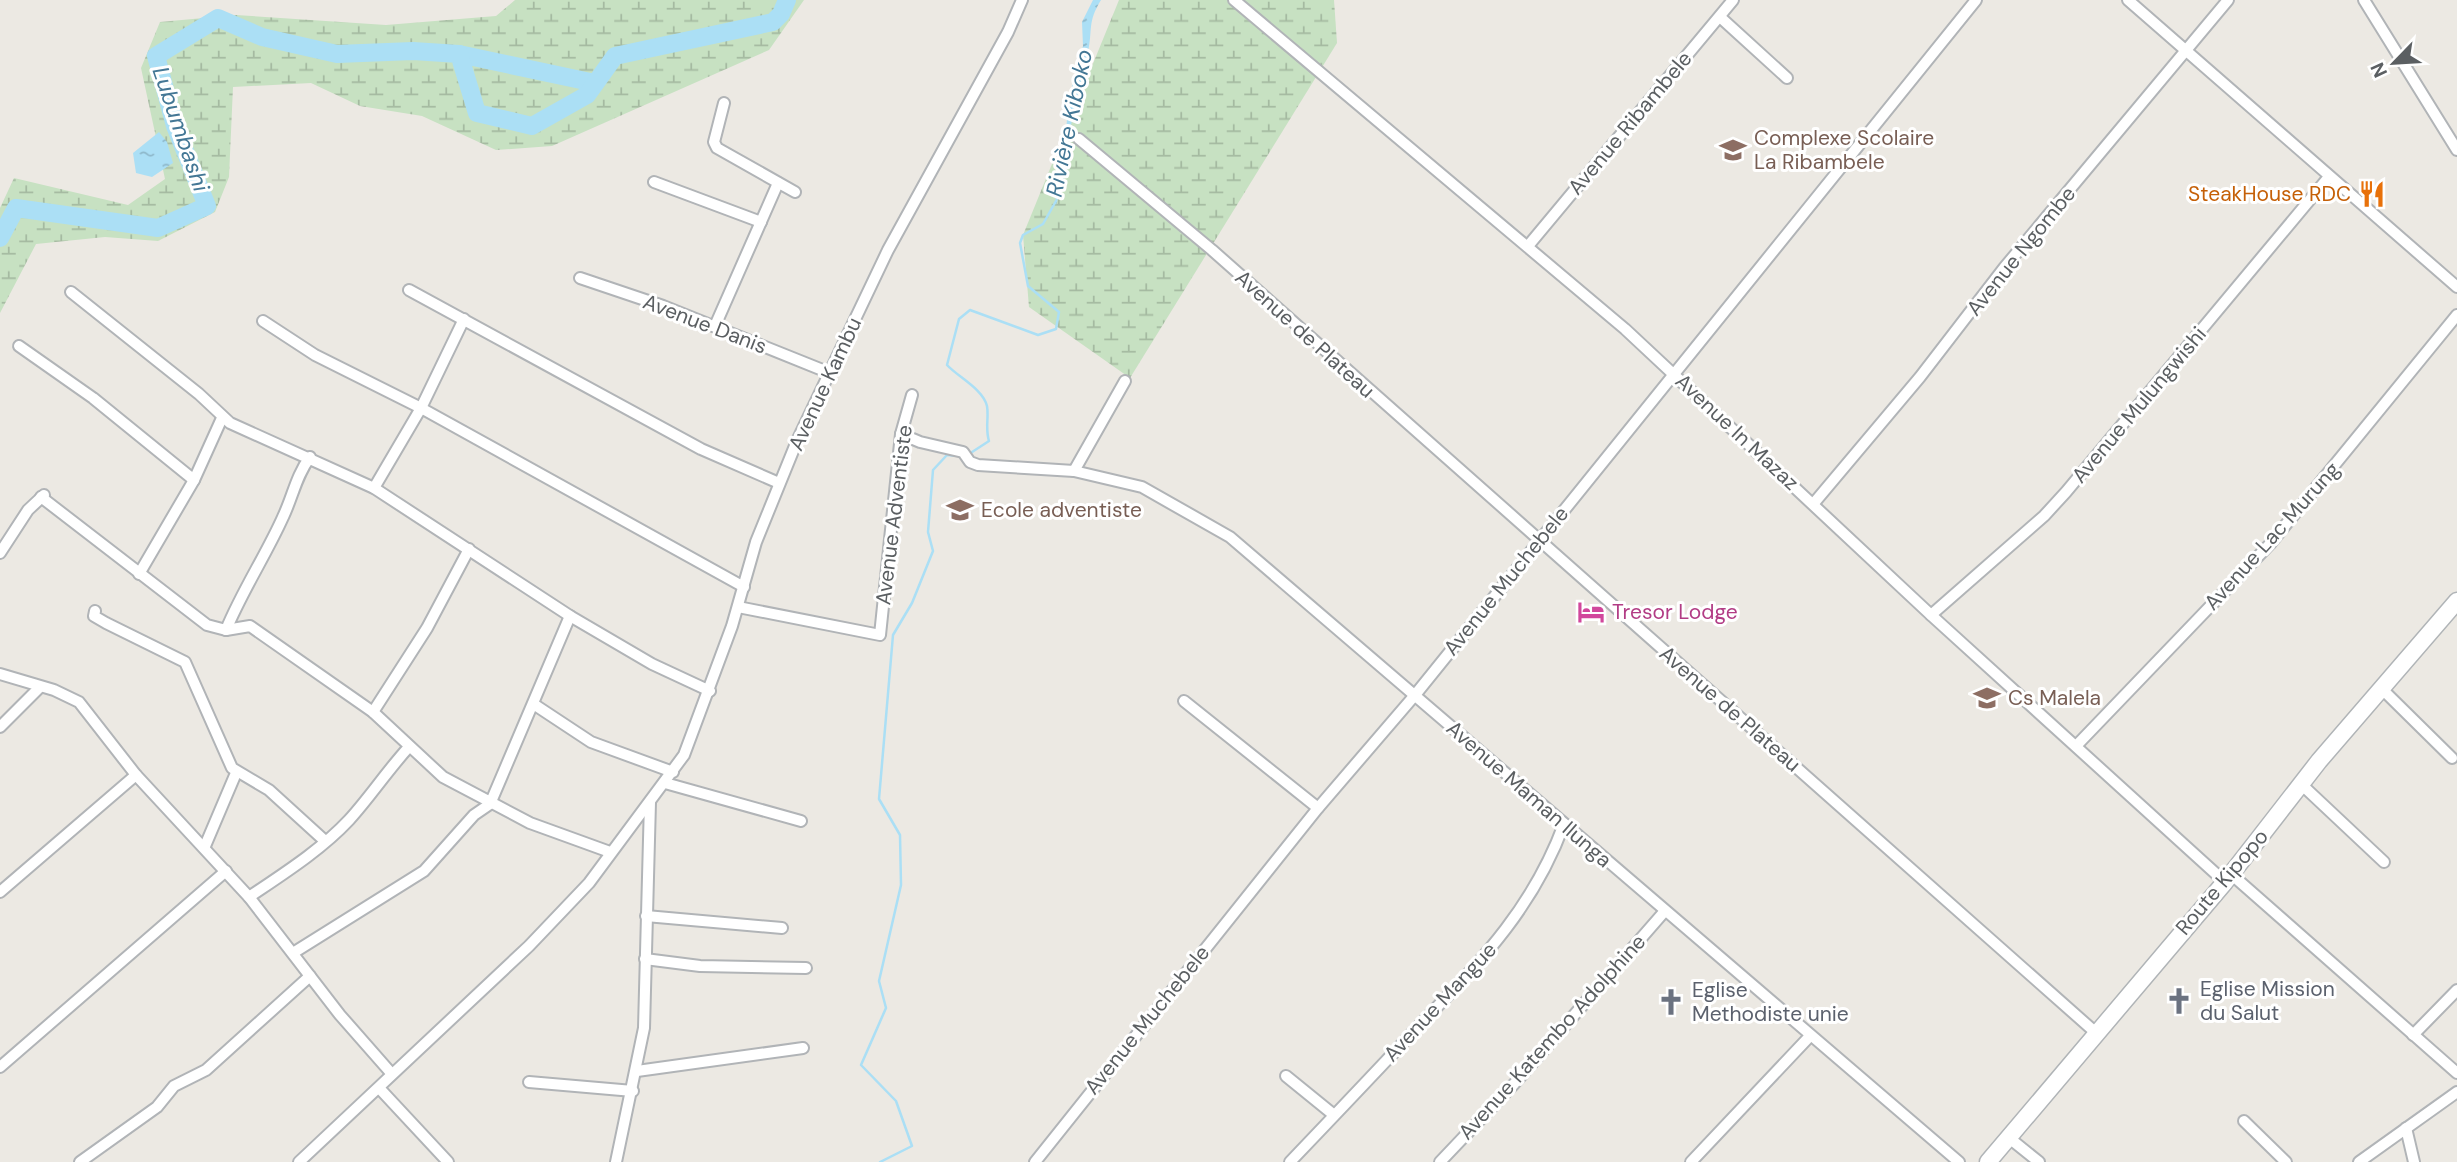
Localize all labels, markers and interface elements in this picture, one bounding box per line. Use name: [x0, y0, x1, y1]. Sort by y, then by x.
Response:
north arrow: [2359, 28, 2429, 98]
street label: Avenue Ribambele: [1562, 45, 1698, 201]
water label: Rivière Kiboko: [1039, 46, 1099, 200]
text: N: [2365, 58, 2393, 82]
water label: Lubumbashi: [146, 62, 217, 196]
place label: Complexe Scolaire La Ribambele: [1754, 124, 1934, 176]
school or university icon: Complexe Scolaire La Ribambele: [1718, 135, 1748, 165]
restaurant icon: SteakHouse RDC: [2357, 179, 2387, 209]
street label: Avenue Ngombe: [1960, 180, 2082, 322]
place label: SteakHouse RDC: [2188, 180, 2351, 208]
street label: Avenue de Plateau: [1229, 264, 1381, 404]
street label: Avenue Danis: [639, 288, 771, 360]
street label: Avenue Kambu: [782, 313, 868, 455]
street label: Avenue Mulungwishi: [2065, 321, 2213, 489]
street label: Avenue In Mazaz: [1669, 367, 1805, 497]
street label: Avenue Adventiste: [869, 423, 919, 607]
street label: Avenue Lac Murung: [2198, 456, 2346, 616]
school or university icon: Ecole adventiste: [945, 495, 975, 525]
place label: Ecole adventiste: [981, 496, 1142, 524]
street label: Avenue Muchebele: [1437, 501, 1575, 661]
hotel icon: Tresor Lodge: [1576, 597, 1606, 627]
place label: Tresor Lodge: [1612, 598, 1738, 626]
street label: Avenue de Plateau: [1653, 640, 1807, 778]
school or university icon: Cs Malela: [1972, 683, 2002, 713]
place label: Cs Malela: [2008, 684, 2101, 712]
street label: Avenue Maman Ilunga: [1440, 714, 1618, 874]
street label: Route Kipopo: [2169, 823, 2275, 941]
street label: Avenue Katembo Adolphine: [1452, 928, 1652, 1146]
street label: Avenue Mangue: [1377, 936, 1503, 1068]
street label: Avenue Muchebele: [1078, 940, 1216, 1100]
place label: Eglise Mission du Salut: [2200, 975, 2335, 1027]
place label: Eglise Methodiste unie: [1692, 976, 1849, 1028]
church icon: Eglise Mission du Salut: [2164, 986, 2194, 1016]
church icon: Eglise Methodiste unie: [1656, 987, 1686, 1017]

